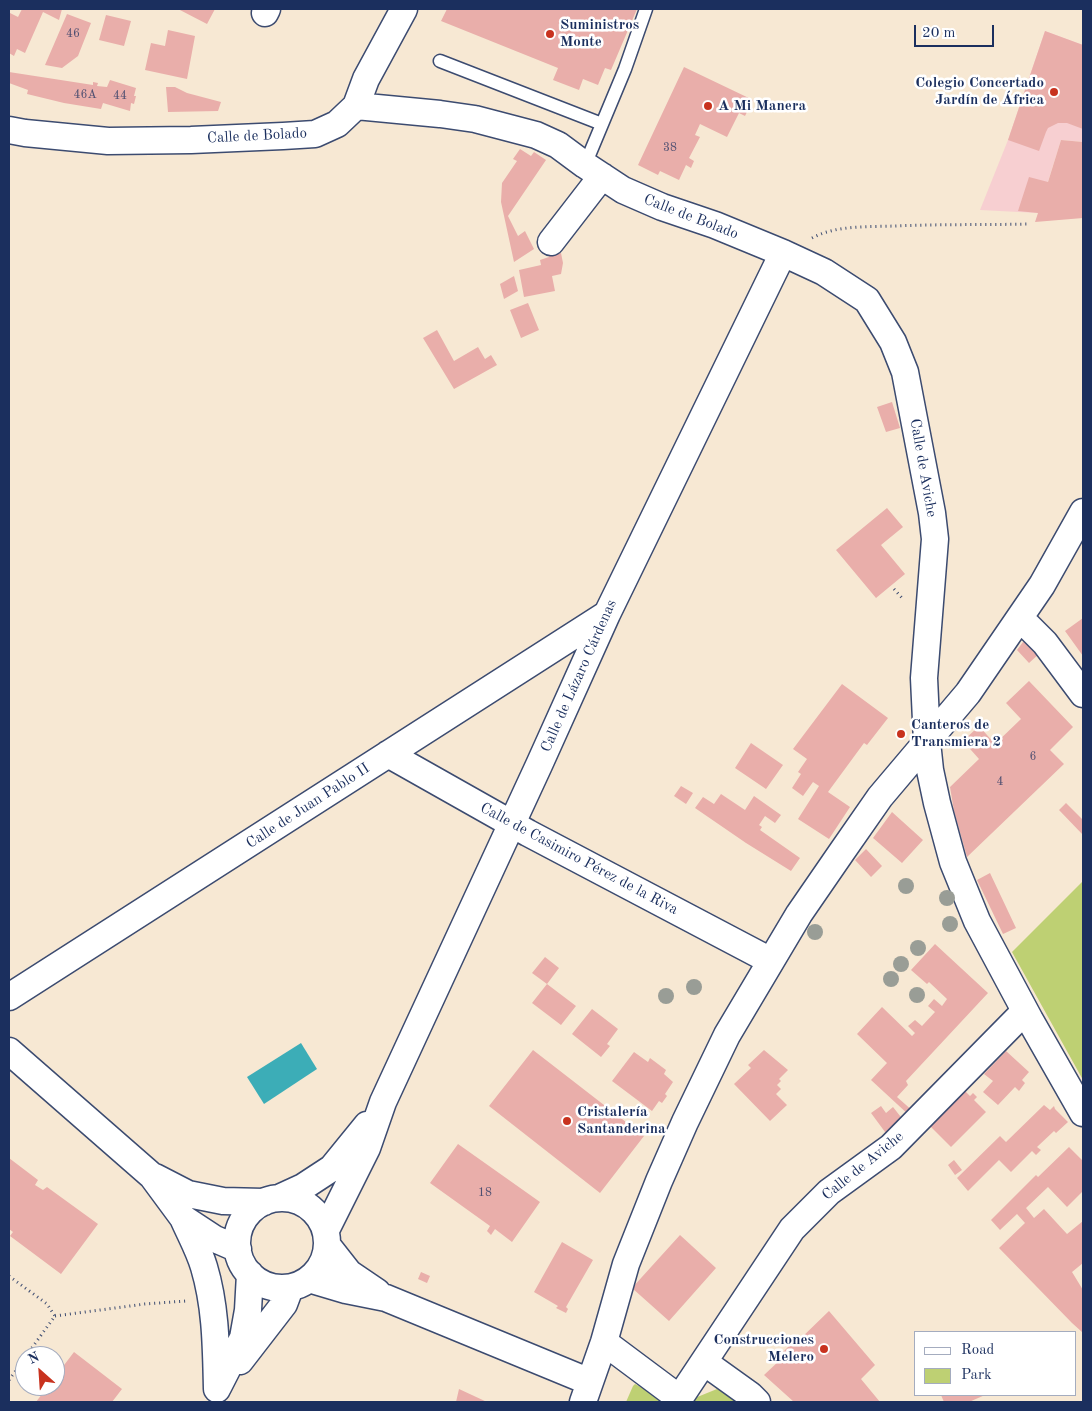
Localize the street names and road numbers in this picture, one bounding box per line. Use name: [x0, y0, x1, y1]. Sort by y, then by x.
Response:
street label: Calle de Bolado: [207, 124, 307, 148]
street label: Calle de Bolado: [641, 191, 741, 243]
street label: Calle de Aviche: [905, 417, 941, 519]
street label: Calle de Lázaro Cárdenas: [537, 597, 621, 755]
street label: Calle de Juan Pablo II: [243, 759, 373, 853]
street label: Calle de Casimiro Pérez de la Riva: [477, 799, 681, 919]
street label: Calle de Aviche: [819, 1128, 907, 1204]

